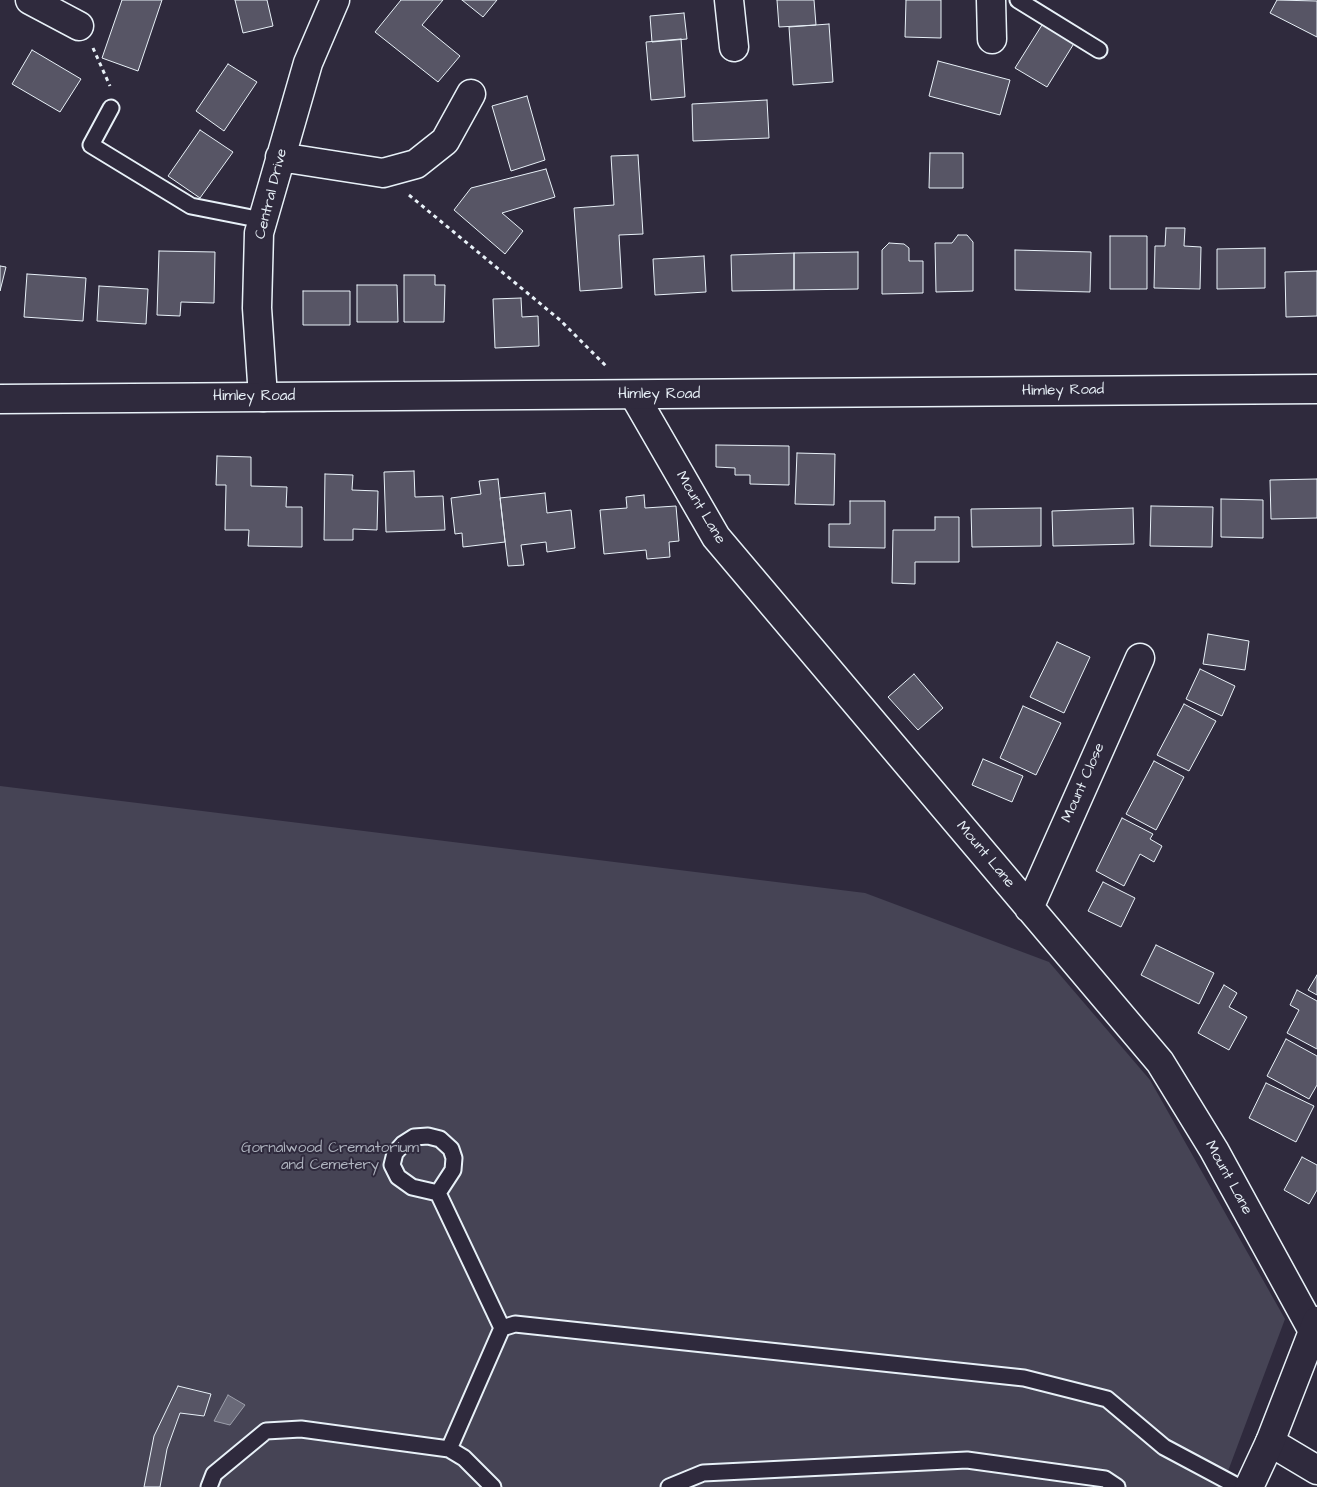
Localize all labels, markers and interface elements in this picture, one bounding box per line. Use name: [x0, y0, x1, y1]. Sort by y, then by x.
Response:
street label: Central Drive: [252, 147, 292, 241]
street label: Himley Road: [1022, 381, 1104, 401]
street label: Himley Road: [618, 386, 700, 404]
street label: Himley Road: [213, 388, 295, 406]
street label: Mount Lane: [671, 468, 729, 548]
street label: Mount Close: [1058, 740, 1110, 826]
street label: Mount Lane: [952, 818, 1018, 892]
street label: Mount Lane: [1200, 1138, 1256, 1218]
park label: Gornalwood Crematorium and Cemetery: [241, 1140, 419, 1175]

